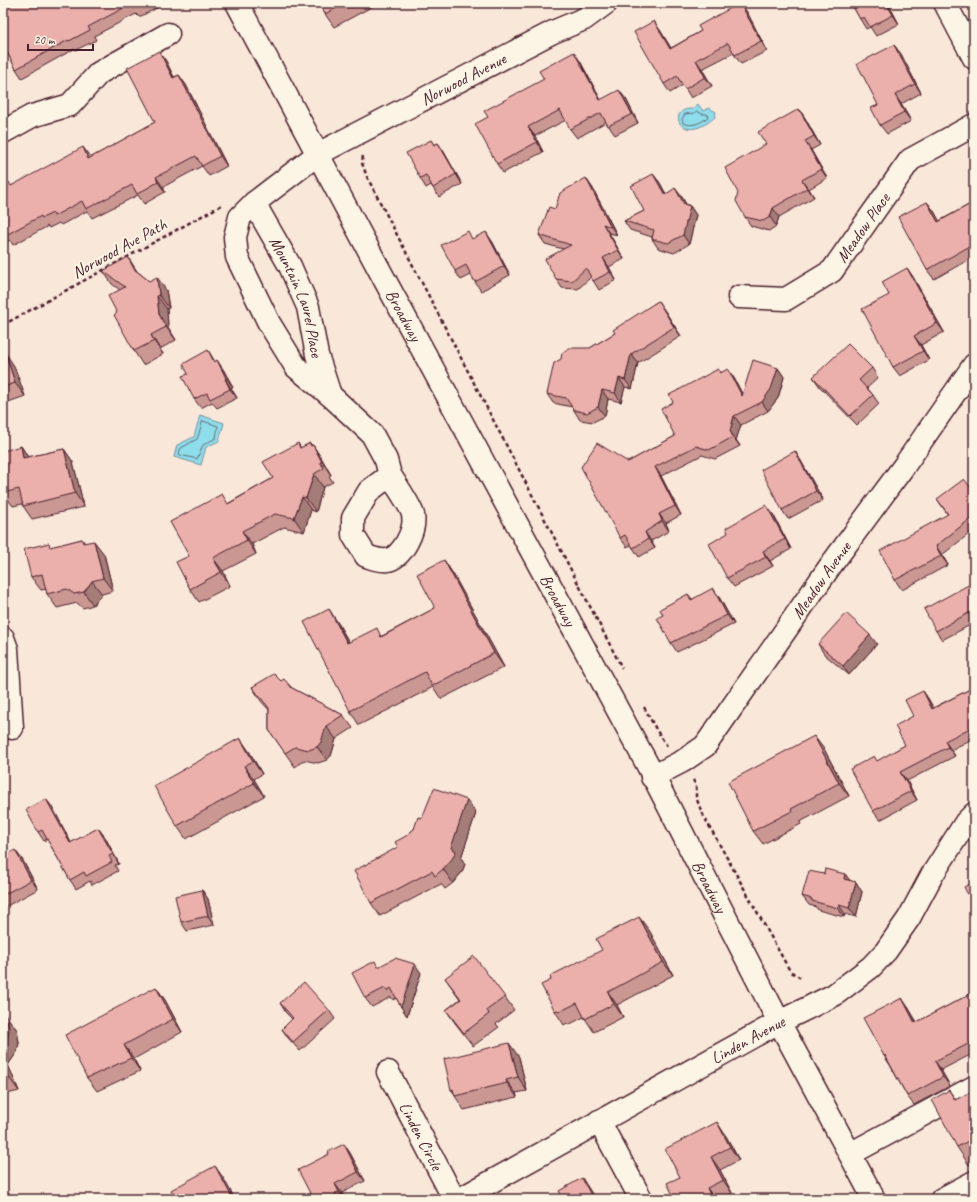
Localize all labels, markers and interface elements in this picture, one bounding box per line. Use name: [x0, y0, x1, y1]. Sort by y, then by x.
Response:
scale bar: [28, 26, 93, 52]
text: 20 m: [34, 32, 56, 48]
street label: Norwood Avenue: [417, 48, 511, 110]
street label: Meadow Place: [831, 188, 895, 267]
street label: Norwood Ave Path: [68, 214, 170, 283]
street label: Mountain Laurel Place: [264, 233, 327, 360]
street label: Broadway: [381, 286, 427, 346]
street label: Meadow Avenue: [787, 536, 857, 623]
street label: Broadway: [535, 571, 581, 631]
street label: Broadway: [687, 857, 732, 918]
street label: Linden Avenue: [707, 1010, 790, 1069]
street label: Linden Circle: [394, 1098, 448, 1175]

